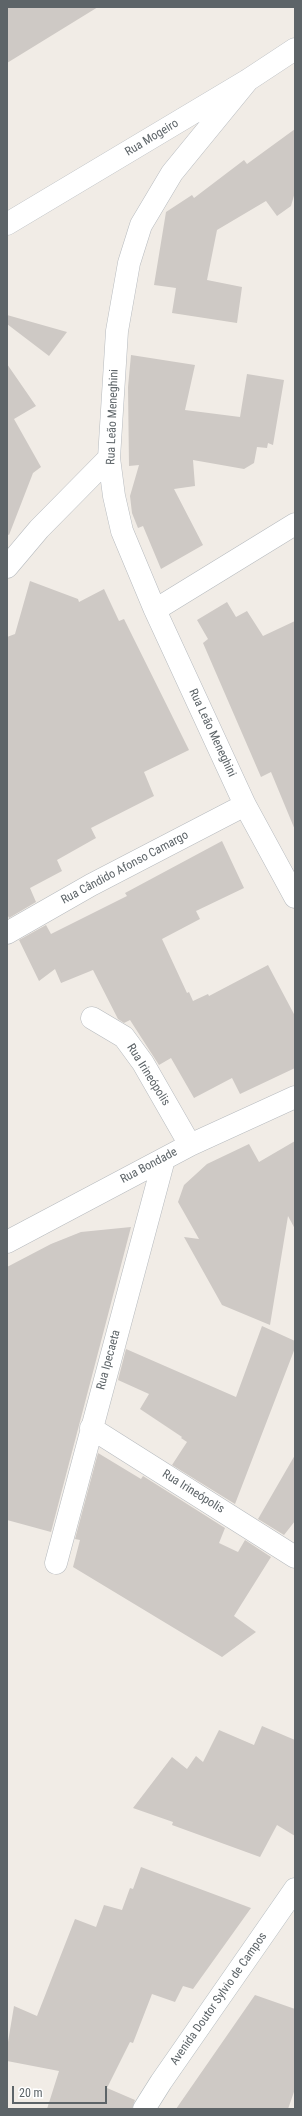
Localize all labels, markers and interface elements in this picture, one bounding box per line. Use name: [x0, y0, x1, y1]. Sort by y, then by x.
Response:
street label: Rua Mogeiro: [123, 116, 181, 160]
street label: Rua Leão Meneghini: [104, 369, 122, 465]
street label: Rua Leão Meneghini: [185, 687, 239, 779]
street label: Rua Cândido Afonso Camargo: [59, 828, 191, 908]
street label: Rua Irineópolis: [123, 1041, 173, 1109]
street label: Rua Bondade: [118, 1145, 180, 1187]
street label: Rua Ipecaeta: [94, 1328, 124, 1392]
street label: Rua Irineópolis: [159, 1467, 227, 1517]
street label: Avenida Doutor Sylvio de Campos: [168, 1930, 270, 2068]
scale bar: [14, 2078, 109, 2104]
text: 20 m: [19, 2086, 43, 2100]

